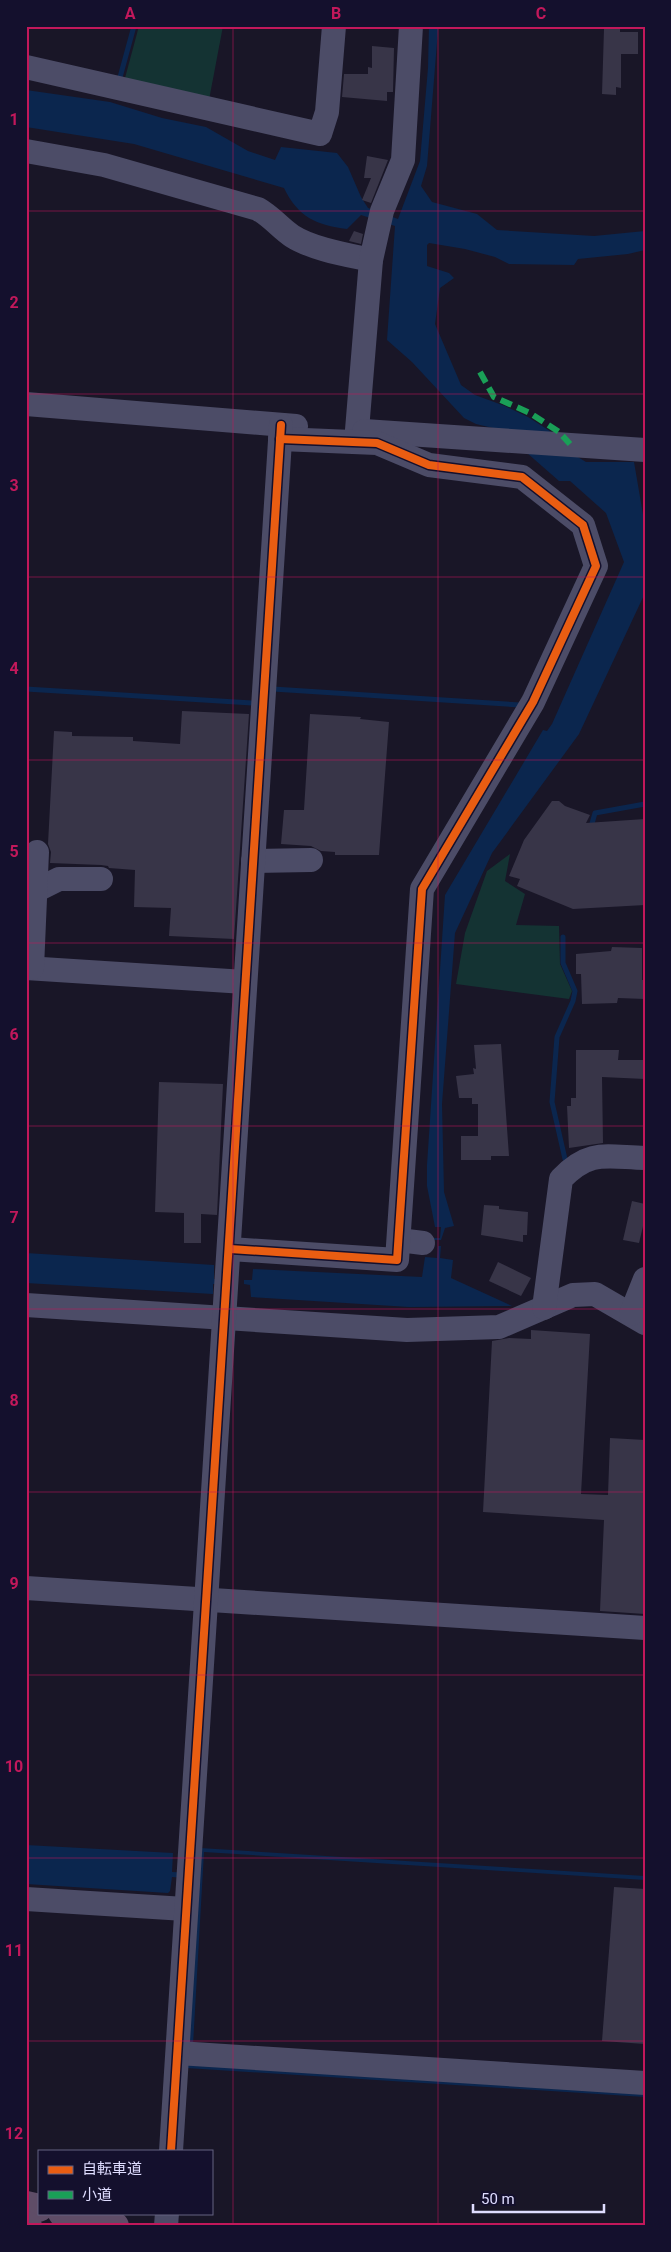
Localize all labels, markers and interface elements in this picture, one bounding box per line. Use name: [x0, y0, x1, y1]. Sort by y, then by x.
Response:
text: A: [125, 4, 136, 23]
text: B: [331, 4, 341, 23]
text: C: [536, 4, 546, 23]
text: 1: [9, 110, 19, 129]
text: 2: [9, 293, 19, 312]
text: 3: [9, 476, 19, 495]
text: 4: [9, 659, 19, 678]
text: 5: [9, 842, 19, 861]
text: 6: [9, 1025, 19, 1044]
text: 7: [9, 1208, 19, 1227]
text: 8: [9, 1391, 19, 1410]
text: 9: [9, 1574, 19, 1593]
text: 10: [5, 1757, 23, 1776]
text: 11: [5, 1941, 23, 1960]
text: 12: [5, 2124, 23, 2143]
legend: [38, 2150, 212, 2214]
text: 自転車道: [82, 2160, 142, 2178]
scale bar: [473, 2182, 605, 2214]
text: 小道: [82, 2186, 112, 2204]
text: 50 m: [481, 2190, 515, 2208]

